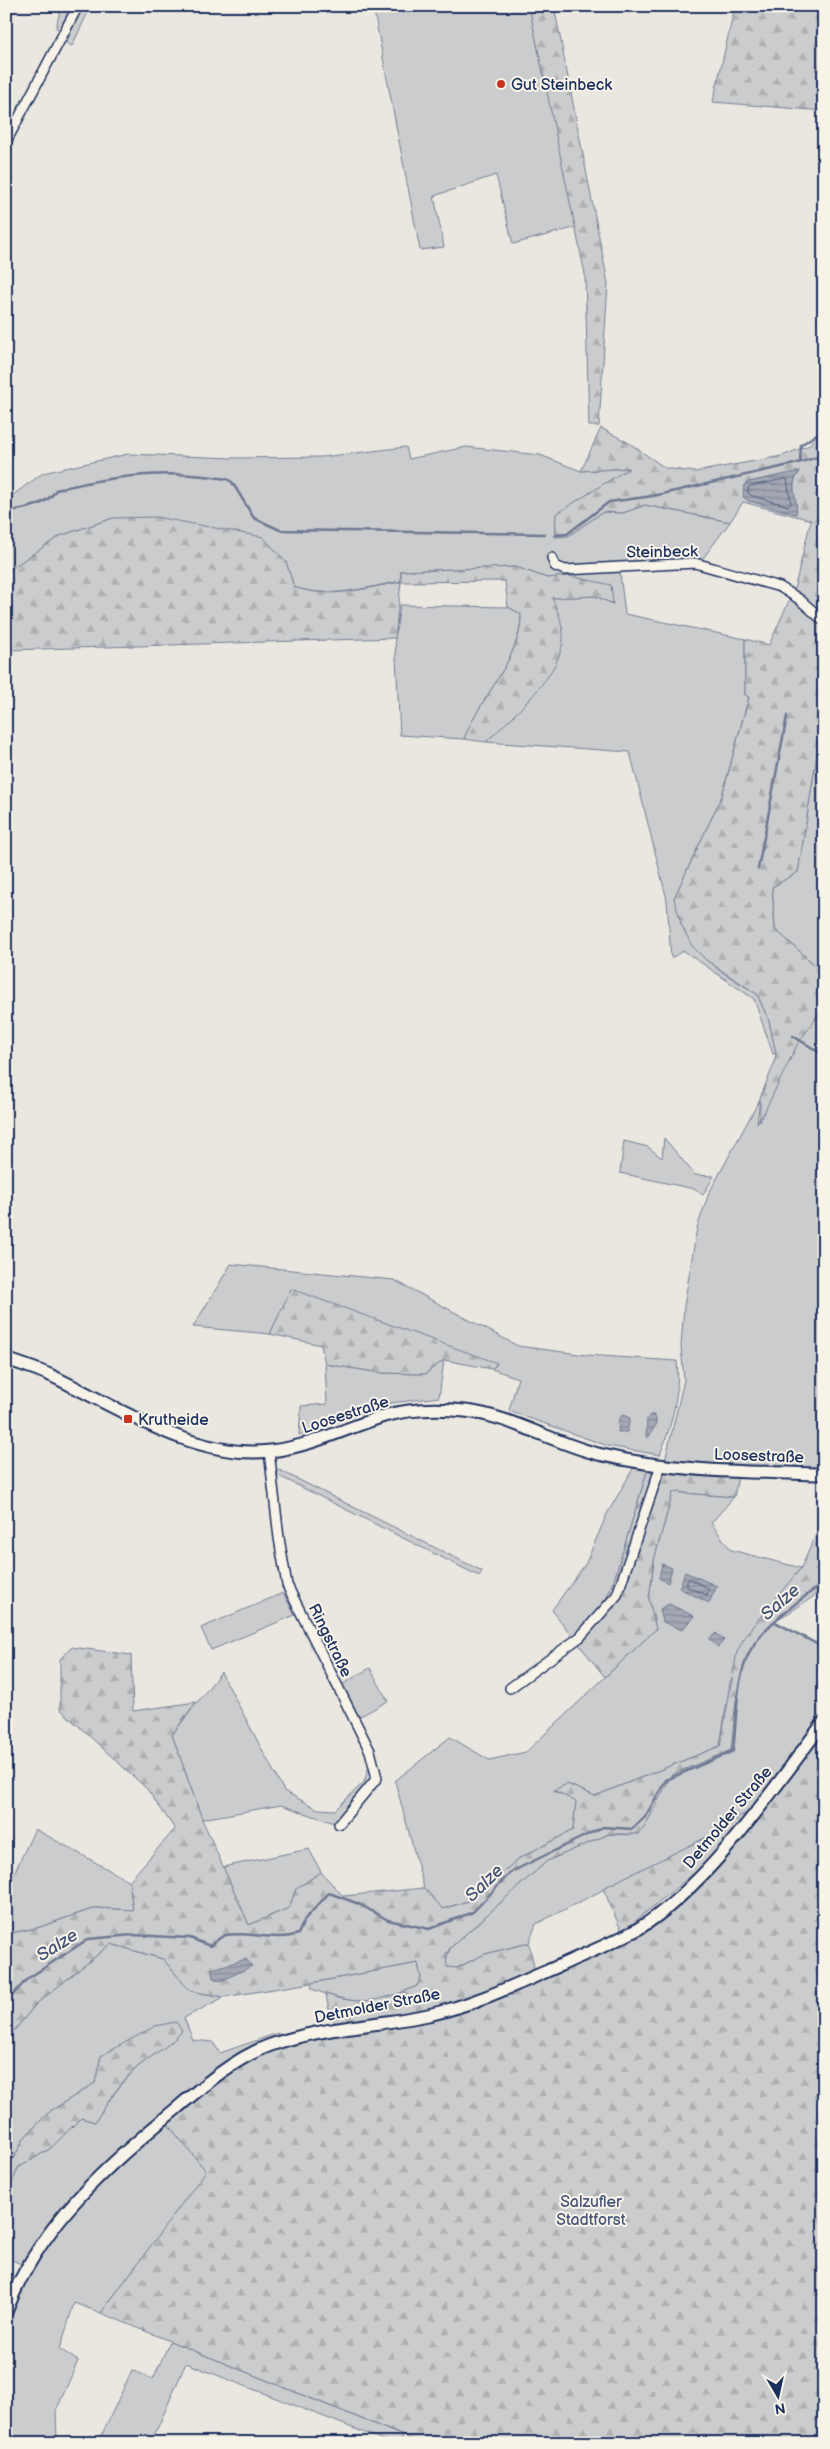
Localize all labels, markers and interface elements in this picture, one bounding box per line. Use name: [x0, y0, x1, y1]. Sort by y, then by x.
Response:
place label: Gut Steinbeck: [511, 76, 612, 95]
marker: Gut Steinbeck: [495, 78, 507, 90]
street label: Steinbeck: [626, 542, 698, 563]
street label: Loosestraße: [300, 1392, 392, 1438]
place label: Krutheide: [138, 1411, 209, 1430]
marker: Krutheide: [122, 1413, 134, 1425]
street label: Loosestraße: [714, 1445, 805, 1468]
water label: Salze: [757, 1580, 804, 1625]
street label: Ringstraße: [304, 1601, 356, 1681]
street label: Detmolder Straße: [680, 1763, 777, 1873]
water label: Salze: [461, 1860, 508, 1906]
water label: Salze: [33, 1925, 82, 1966]
street label: Detmolder Straße: [313, 1985, 442, 2028]
park label: Salzufler Stadtforst: [556, 2193, 626, 2230]
north arrow: [752, 2372, 802, 2422]
text: N: [773, 2399, 786, 2418]

